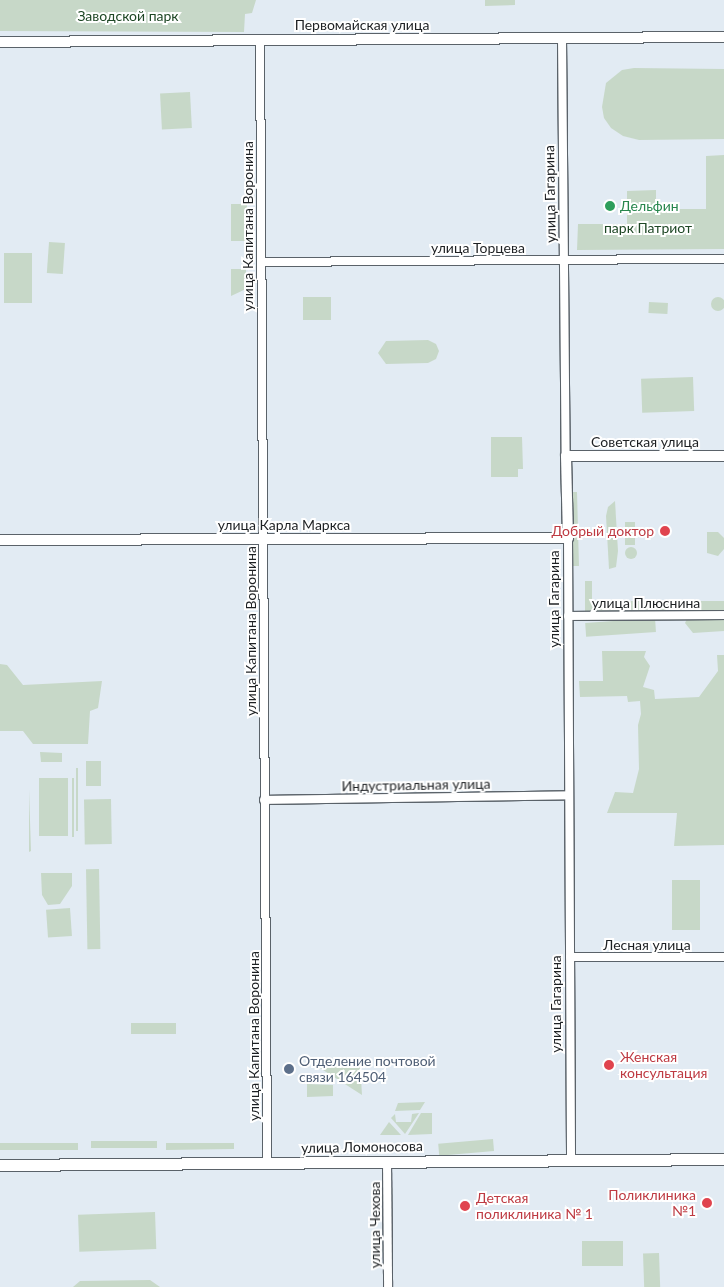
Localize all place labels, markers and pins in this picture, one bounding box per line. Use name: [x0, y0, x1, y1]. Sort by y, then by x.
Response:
place label: Дельфин: [620, 198, 679, 214]
marker: Дельфин: [604, 200, 616, 212]
place label: Добрый доктор: [551, 523, 654, 539]
marker: Добрый доктор: [658, 524, 672, 538]
place label: Женская консультация: [620, 1049, 707, 1082]
place label: Отделение почтовой связи 164504: [299, 1053, 436, 1086]
marker: Женская консультация: [602, 1058, 616, 1072]
marker: Отделение почтовой связи 164504: [283, 1063, 295, 1075]
place label: Поликлиника №1: [608, 1187, 696, 1220]
place label: Детская поликлиника № 1: [476, 1190, 593, 1222]
marker: Поликлиника №1: [700, 1196, 714, 1210]
marker: Детская поликлиника № 1: [458, 1199, 472, 1213]

